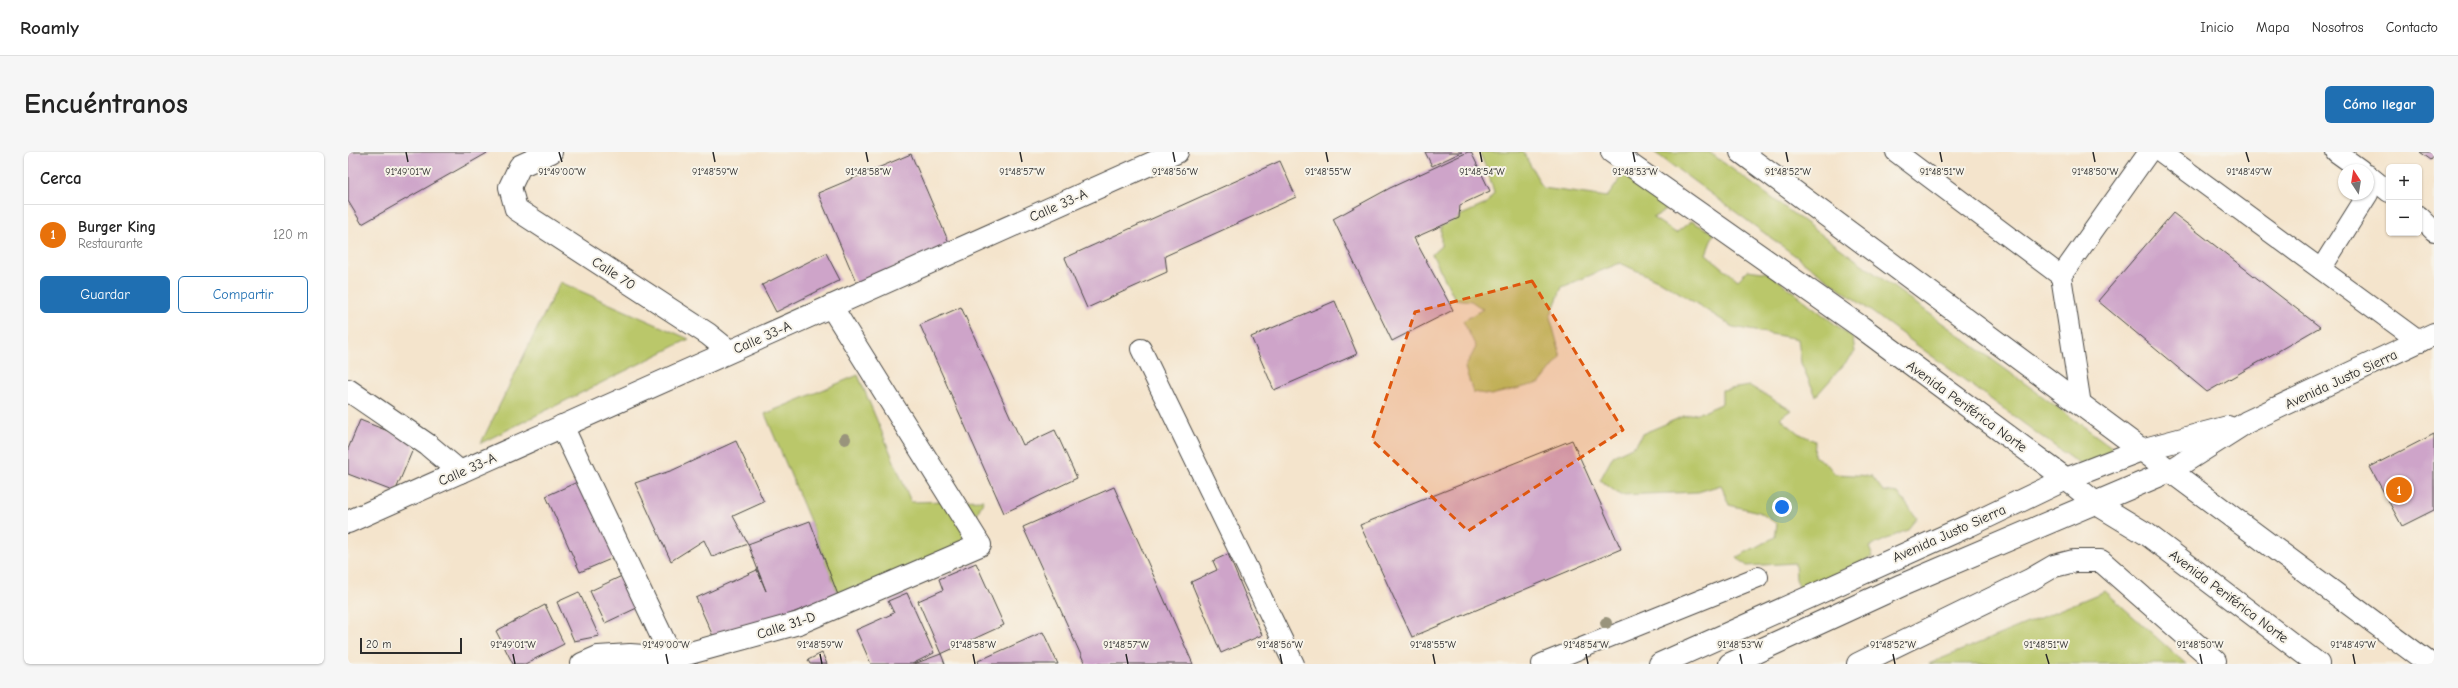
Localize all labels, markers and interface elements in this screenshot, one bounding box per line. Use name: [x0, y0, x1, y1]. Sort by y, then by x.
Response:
text: Roamly: [20, 17, 79, 39]
text: Inicio: [2200, 19, 2234, 36]
text: Mapa: [2256, 19, 2290, 36]
text: Nosotros: [2312, 19, 2364, 36]
text: Contacto: [2386, 19, 2438, 36]
button: Cómo llegar: [2325, 86, 2434, 123]
text: Encuéntranos: [24, 88, 188, 120]
north arrow: [2338, 164, 2374, 200]
map controls: [2386, 164, 2422, 236]
button: +: [2386, 164, 2422, 200]
text: 91°49'01"W: [385, 166, 431, 178]
text: 91°49'00"W: [538, 166, 586, 178]
text: 91°48'59"W: [692, 166, 738, 178]
text: 91°48'58"W: [845, 166, 891, 178]
text: 91°48'57"W: [999, 166, 1045, 178]
text: 91°48'56"W: [1152, 166, 1198, 178]
text: 91°48'55"W: [1305, 166, 1351, 178]
text: 91°48'54"W: [1459, 166, 1505, 178]
text: 91°48'53"W: [1612, 166, 1658, 178]
text: 91°48'52"W: [1765, 166, 1811, 178]
text: 91°48'51"W: [1920, 166, 1965, 178]
text: 91°48'50"W: [2072, 166, 2119, 178]
text: 91°48'49"W: [2226, 166, 2272, 178]
text: Cerca: [40, 169, 82, 188]
street label: Calle 33-A: [1027, 185, 1090, 226]
button: −: [2386, 200, 2422, 236]
text: Burger King: [78, 218, 156, 236]
text: 1: [50, 227, 56, 242]
text: 120 m: [273, 227, 308, 242]
text: Restaurante: [78, 236, 143, 251]
street label: Calle 70: [589, 253, 639, 294]
button: Guardar: [40, 276, 170, 313]
button: Compartir: [178, 276, 308, 313]
street label: Calle 33-A: [731, 317, 794, 358]
street label: Avenida Justo Sierra: [2282, 346, 2400, 413]
street label: Avenida Periférica Norte: [1903, 357, 2030, 456]
street label: Calle 33-A: [436, 449, 499, 490]
pin: 1: [2386, 475, 2412, 505]
your location: [1772, 497, 1792, 517]
street label: Avenida Justo Sierra: [1890, 501, 2008, 566]
street label: Avenida Periférica Norte: [2166, 546, 2292, 647]
street label: Calle 31-D: [755, 608, 818, 643]
scale bar: [360, 636, 462, 655]
text: 20 m: [366, 638, 391, 651]
text: 91°49'01"W: [490, 639, 536, 651]
text: 91°49'00"W: [642, 639, 690, 651]
text: 91°48'59"W: [797, 639, 843, 651]
text: 91°48'58"W: [950, 639, 996, 651]
text: 91°48'57"W: [1103, 639, 1149, 651]
text: 91°48'56"W: [1257, 639, 1303, 651]
text: 91°48'55"W: [1410, 639, 1456, 651]
text: 91°48'54"W: [1563, 639, 1609, 651]
text: 91°48'53"W: [1717, 639, 1763, 651]
text: 91°48'52"W: [1870, 639, 1916, 651]
text: 91°48'51"W: [2024, 639, 2069, 651]
text: 91°48'50"W: [2177, 639, 2224, 651]
text: 91°48'49"W: [2330, 639, 2376, 651]

